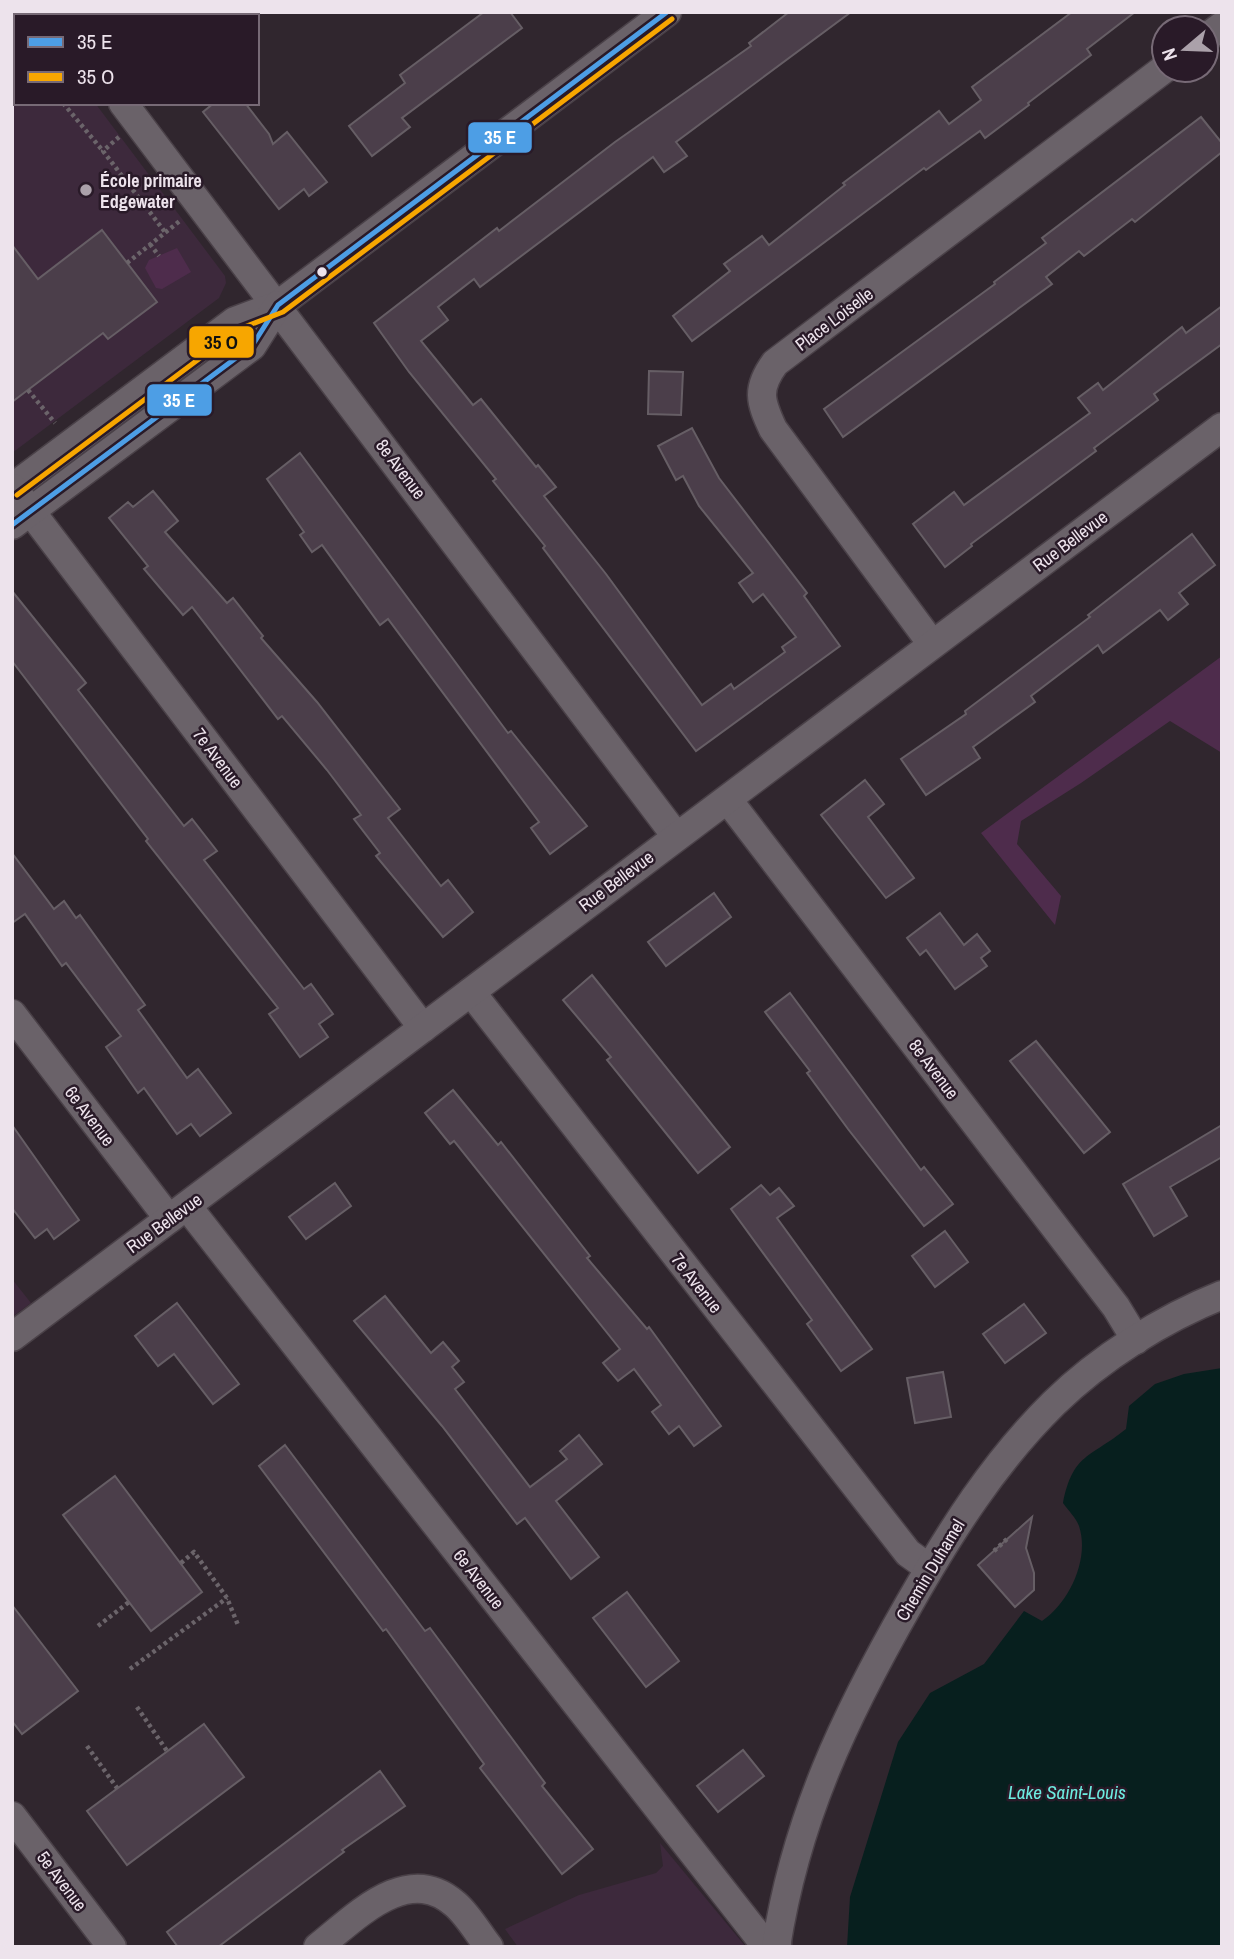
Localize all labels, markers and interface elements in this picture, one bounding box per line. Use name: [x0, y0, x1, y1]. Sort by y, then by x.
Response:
legend: [14, 14, 259, 105]
north arrow: [1150, 14, 1220, 84]
text: 35 E: [77, 27, 112, 56]
text: N: [1155, 45, 1183, 64]
text: 35 O: [77, 62, 114, 91]
line badge: 35 E: [467, 121, 533, 154]
text: 35 E: [484, 124, 516, 150]
place label: École primaire Edgewater: [100, 168, 202, 214]
marker: École primaire Edgewater: [78, 182, 94, 198]
unlabelled marker: [315, 265, 329, 279]
street label: Place Loiselle: [790, 281, 878, 357]
line badge: 35 O: [188, 325, 255, 359]
text: 35 O: [204, 329, 238, 355]
line badge: 35 E: [146, 383, 213, 417]
text: 35 E: [163, 387, 195, 413]
street label: 8e Avenue: [370, 434, 432, 504]
street label: Rue Bellevue: [1027, 505, 1113, 577]
street label: 7e Avenue: [187, 723, 249, 793]
street label: Rue Bellevue: [573, 845, 659, 917]
street label: 8e Avenue: [903, 1034, 965, 1104]
street label: 6e Avenue: [59, 1081, 121, 1151]
street label: Rue Bellevue: [121, 1187, 207, 1259]
street label: 7e Avenue: [666, 1248, 728, 1318]
street label: Chemin Duhamel: [890, 1514, 970, 1626]
street label: 6e Avenue: [448, 1544, 510, 1614]
water label: Lake Saint-Louis: [1008, 1779, 1126, 1805]
street label: 5e Avenue: [31, 1846, 93, 1916]

